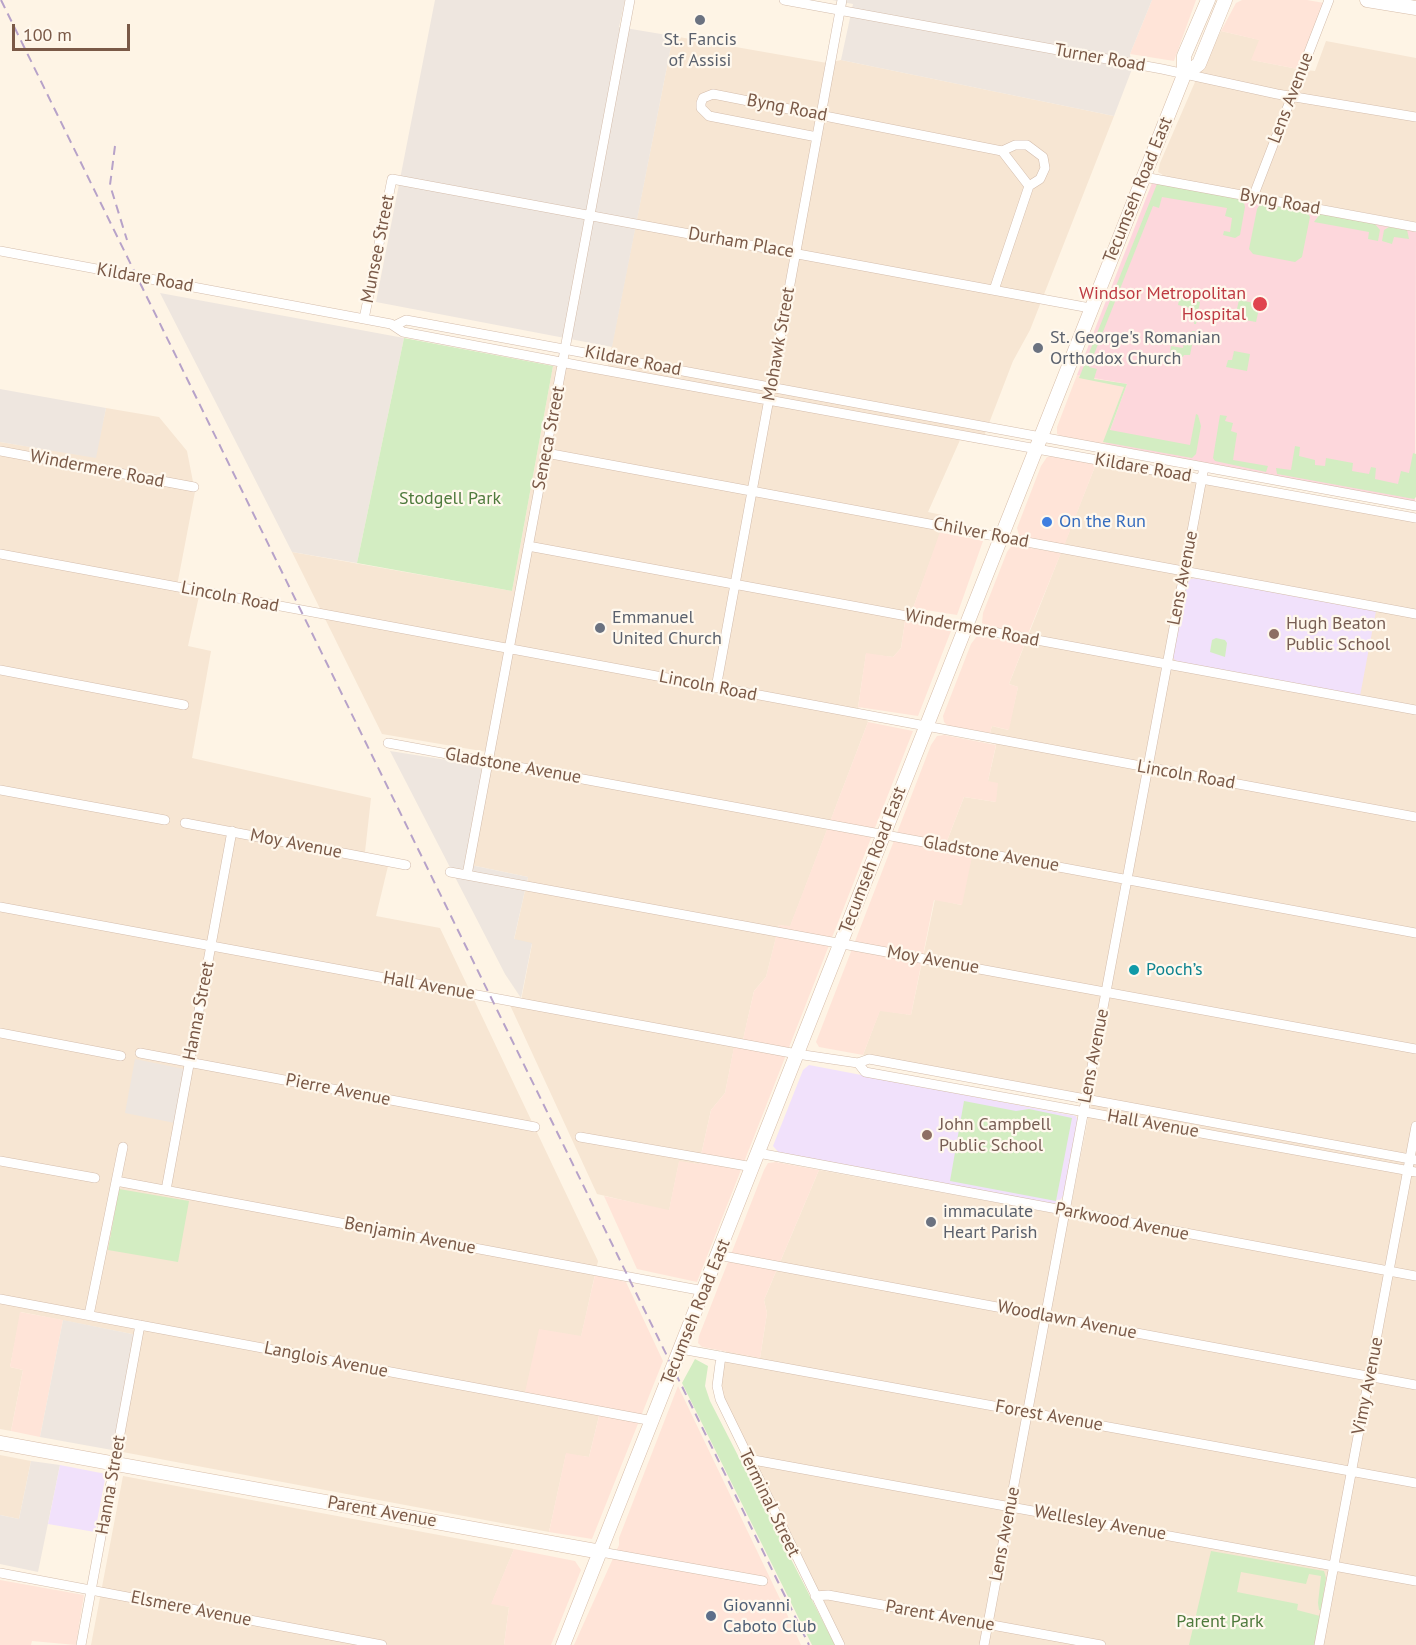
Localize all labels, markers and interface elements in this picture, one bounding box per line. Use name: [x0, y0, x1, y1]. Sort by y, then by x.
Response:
scale bar: [15, 12, 134, 50]
marker: St. Fancis of Assisi: [693, 13, 707, 27]
text: 100 m: [23, 23, 72, 46]
place label: St. Fancis of Assisi: [663, 29, 737, 72]
street label: Turner Road: [1053, 39, 1147, 77]
street label: Lens Avenue: [1264, 49, 1318, 147]
street label: Byng Road: [745, 90, 829, 126]
street label: Tecumseh Road East: [1099, 114, 1177, 266]
street label: Byng Road: [1238, 184, 1322, 220]
street label: Munsee Street: [357, 193, 399, 305]
street label: Durham Place: [686, 223, 796, 263]
street label: Kildare Road: [95, 259, 195, 297]
place label: Windsor Metropolitan Hospital: [1079, 283, 1246, 326]
street label: Mohawk Street: [758, 285, 800, 403]
marker: Windsor Metropolitan Hospital: [1251, 295, 1269, 313]
place label: St. George's Romanian Orthodox Church: [1050, 327, 1221, 370]
street label: Kildare Road: [583, 341, 683, 381]
marker: St. George's Romanian Orthodox Church: [1031, 341, 1045, 355]
street label: Seneca Street: [528, 384, 570, 492]
street label: Windermere Road: [28, 445, 166, 493]
street label: Kildare Road: [1093, 449, 1193, 487]
park label: Stodgell Park: [399, 488, 501, 510]
place label: On the Run: [1059, 511, 1146, 533]
street label: Chilver Road: [931, 513, 1031, 553]
marker: On the Run: [1040, 515, 1054, 529]
street label: Lens Avenue: [1163, 529, 1203, 627]
street label: Lincoln Road: [179, 577, 281, 617]
street label: Windermere Road: [903, 604, 1041, 652]
place label: Emmanuel United Church: [612, 607, 722, 650]
place label: Hugh Beaton Public School: [1286, 613, 1390, 656]
marker: Emmanuel United Church: [593, 621, 607, 635]
marker: Hugh Beaton Public School: [1267, 627, 1281, 641]
street label: Lincoln Road: [657, 666, 759, 706]
street label: Gladstone Avenue: [443, 743, 583, 789]
street label: Lincoln Road: [1135, 756, 1237, 794]
street label: Tecumseh Road East: [835, 783, 911, 937]
street label: Moy Avenue: [248, 825, 344, 863]
street label: Gladstone Avenue: [921, 831, 1061, 877]
street label: Moy Avenue: [885, 941, 981, 979]
place label: Pooch’s: [1146, 959, 1203, 981]
street label: Hanna Street: [179, 960, 219, 1062]
marker: Pooch’s: [1127, 963, 1141, 977]
street label: Hall Avenue: [382, 967, 476, 1005]
street label: Lens Avenue: [1074, 1007, 1114, 1105]
street label: Pierre Avenue: [284, 1069, 392, 1111]
street label: Hall Avenue: [1106, 1105, 1200, 1143]
place label: John Campbell Public School: [939, 1114, 1051, 1156]
marker: John Campbell Public School: [920, 1128, 934, 1142]
street label: Parkwood Avenue: [1053, 1198, 1191, 1246]
place label: immaculate Heart Parish: [943, 1201, 1037, 1244]
street label: Benjamin Avenue: [342, 1213, 478, 1259]
marker: immaculate Heart Parish: [924, 1215, 938, 1229]
street label: Tecumseh Road East: [657, 1236, 735, 1388]
street label: Woodlawn Avenue: [996, 1296, 1138, 1344]
street label: Vimy Avenue: [1348, 1335, 1388, 1437]
street label: Langlois Avenue: [262, 1337, 390, 1383]
street label: Forest Avenue: [993, 1396, 1105, 1436]
street label: Hanna Street: [92, 1434, 130, 1536]
street label: Terminal Street: [734, 1446, 804, 1560]
street label: Lens Avenue: [985, 1485, 1025, 1583]
street label: Parent Avenue: [326, 1492, 438, 1532]
street label: Wellesley Avenue: [1032, 1501, 1168, 1545]
street label: Elsmere Avenue: [129, 1587, 253, 1631]
place label: Giovanni Caboto Club: [723, 1595, 817, 1638]
street label: Parent Avenue: [884, 1596, 996, 1636]
marker: Giovanni Caboto Club: [704, 1609, 718, 1623]
park label: Parent Park: [1176, 1611, 1264, 1633]

